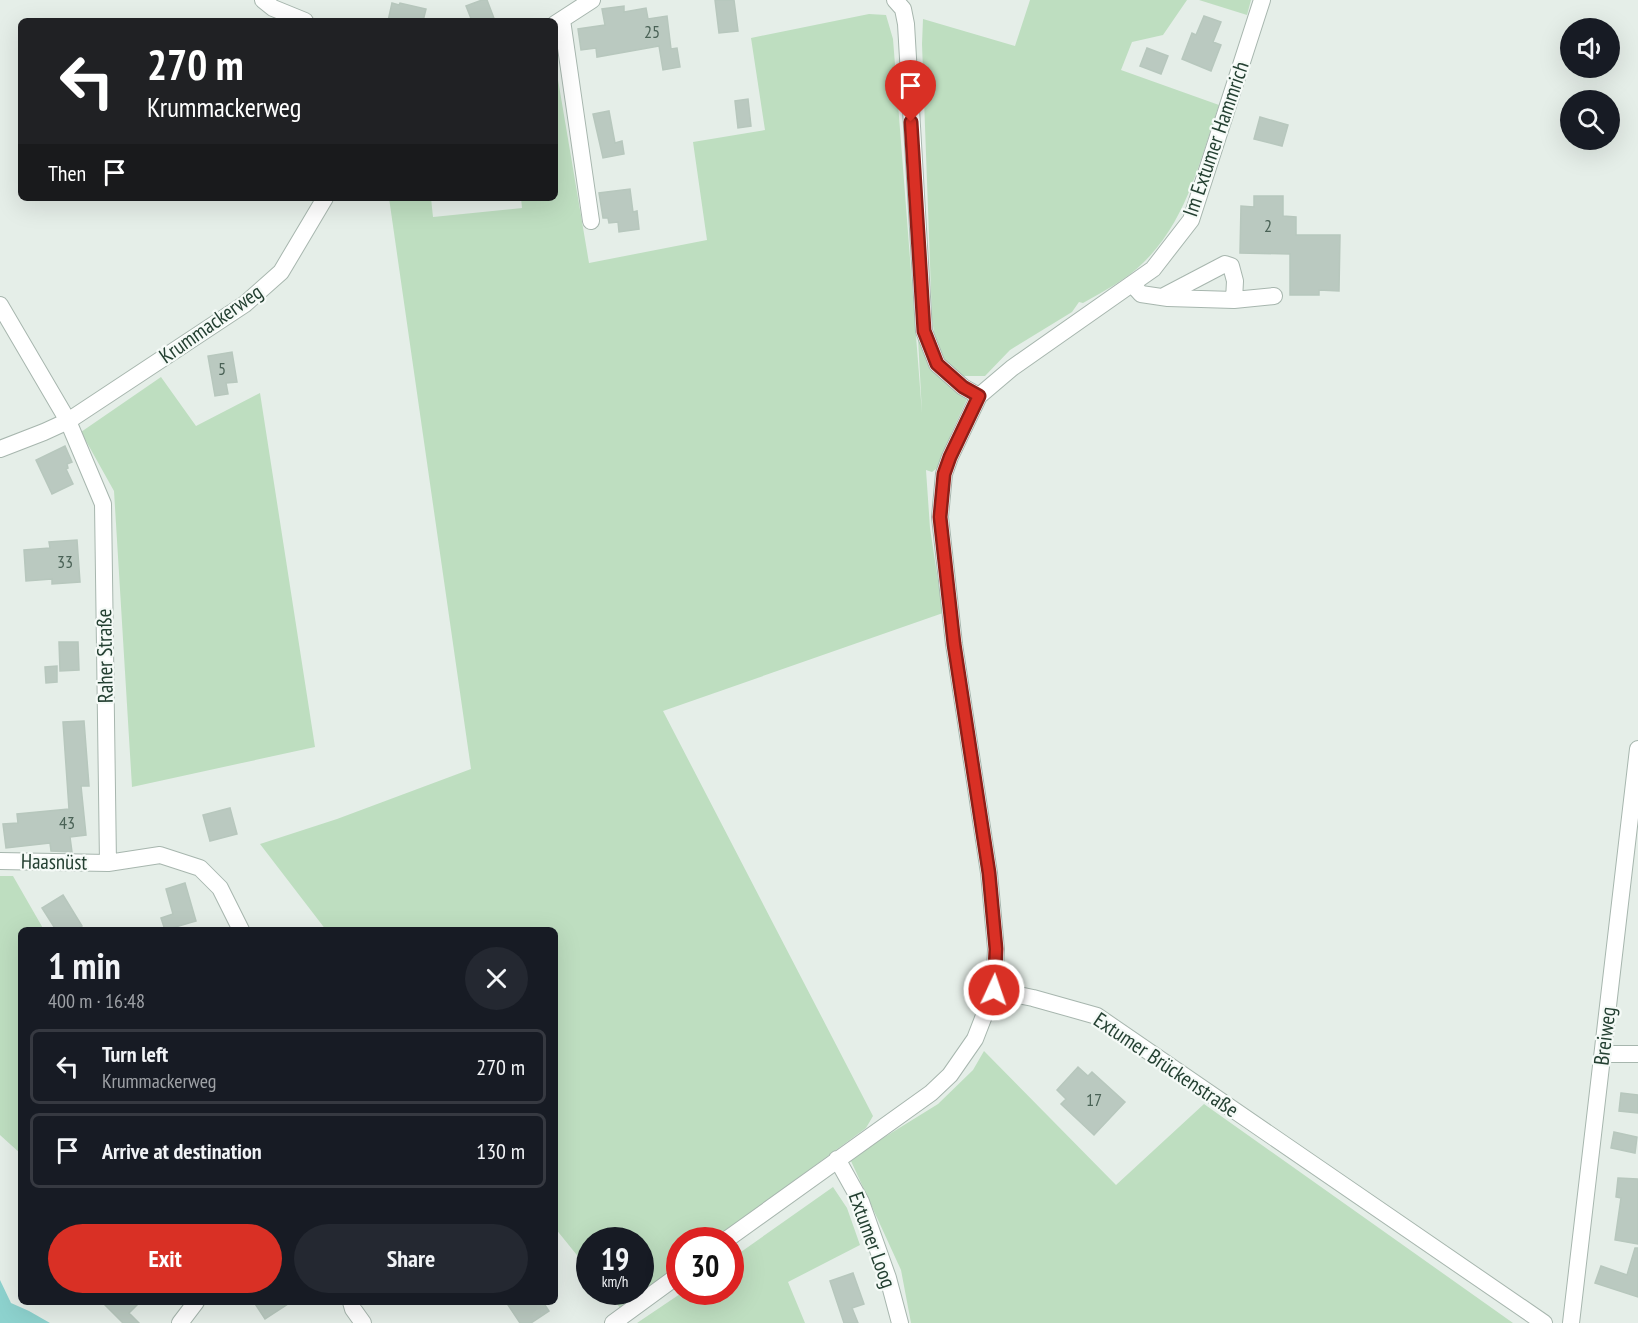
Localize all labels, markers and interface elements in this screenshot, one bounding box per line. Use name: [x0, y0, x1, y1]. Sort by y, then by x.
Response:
map controls: [1560, 18, 1620, 150]
button: sound: [1560, 18, 1620, 78]
house number: 25: [644, 20, 660, 43]
text: 270 m: [147, 37, 244, 92]
icon: left: [48, 42, 126, 120]
street label: Im Extumer Hammrich: [1176, 58, 1255, 220]
pin: [885, 60, 936, 122]
icon: arrive: [894, 69, 927, 102]
text: Krummackerweg: [147, 90, 301, 124]
button: search: [1560, 90, 1620, 150]
icon: arrive: [98, 156, 131, 189]
text: Then: [48, 159, 86, 187]
house number: 2: [1264, 214, 1272, 237]
street label: Krummackerweg: [154, 278, 268, 369]
house number: 5: [218, 357, 226, 380]
house number: 33: [57, 550, 73, 573]
street label: Raher Straße: [90, 609, 119, 703]
house number: 43: [59, 811, 75, 834]
street label: Haasnüst: [21, 847, 88, 876]
text: 1 min: [48, 942, 121, 989]
button: close: [465, 947, 528, 1010]
position arrow: [962, 958, 1026, 1022]
text: 400 m · 16:48: [48, 988, 145, 1014]
street label: Breiweg: [1588, 1005, 1621, 1067]
street label: Extumer Brückenstraße: [1089, 1006, 1244, 1123]
text: Turn left: [102, 1040, 168, 1068]
icon: left: [51, 1050, 84, 1083]
text: 270 m: [476, 1053, 525, 1081]
text: Krummackerweg: [102, 1068, 216, 1094]
house number: 17: [1086, 1088, 1102, 1111]
icon: arrive: [51, 1134, 84, 1167]
text: Arrive at destination: [102, 1137, 262, 1165]
text: 130 m: [476, 1137, 525, 1165]
street label: Extumer Loog: [843, 1188, 902, 1291]
button: Exit: [48, 1224, 282, 1293]
button: Share: [294, 1224, 528, 1293]
speed limit sign: 30: [666, 1227, 744, 1305]
text: 19: [601, 1239, 629, 1278]
text: km/h: [602, 1272, 628, 1291]

